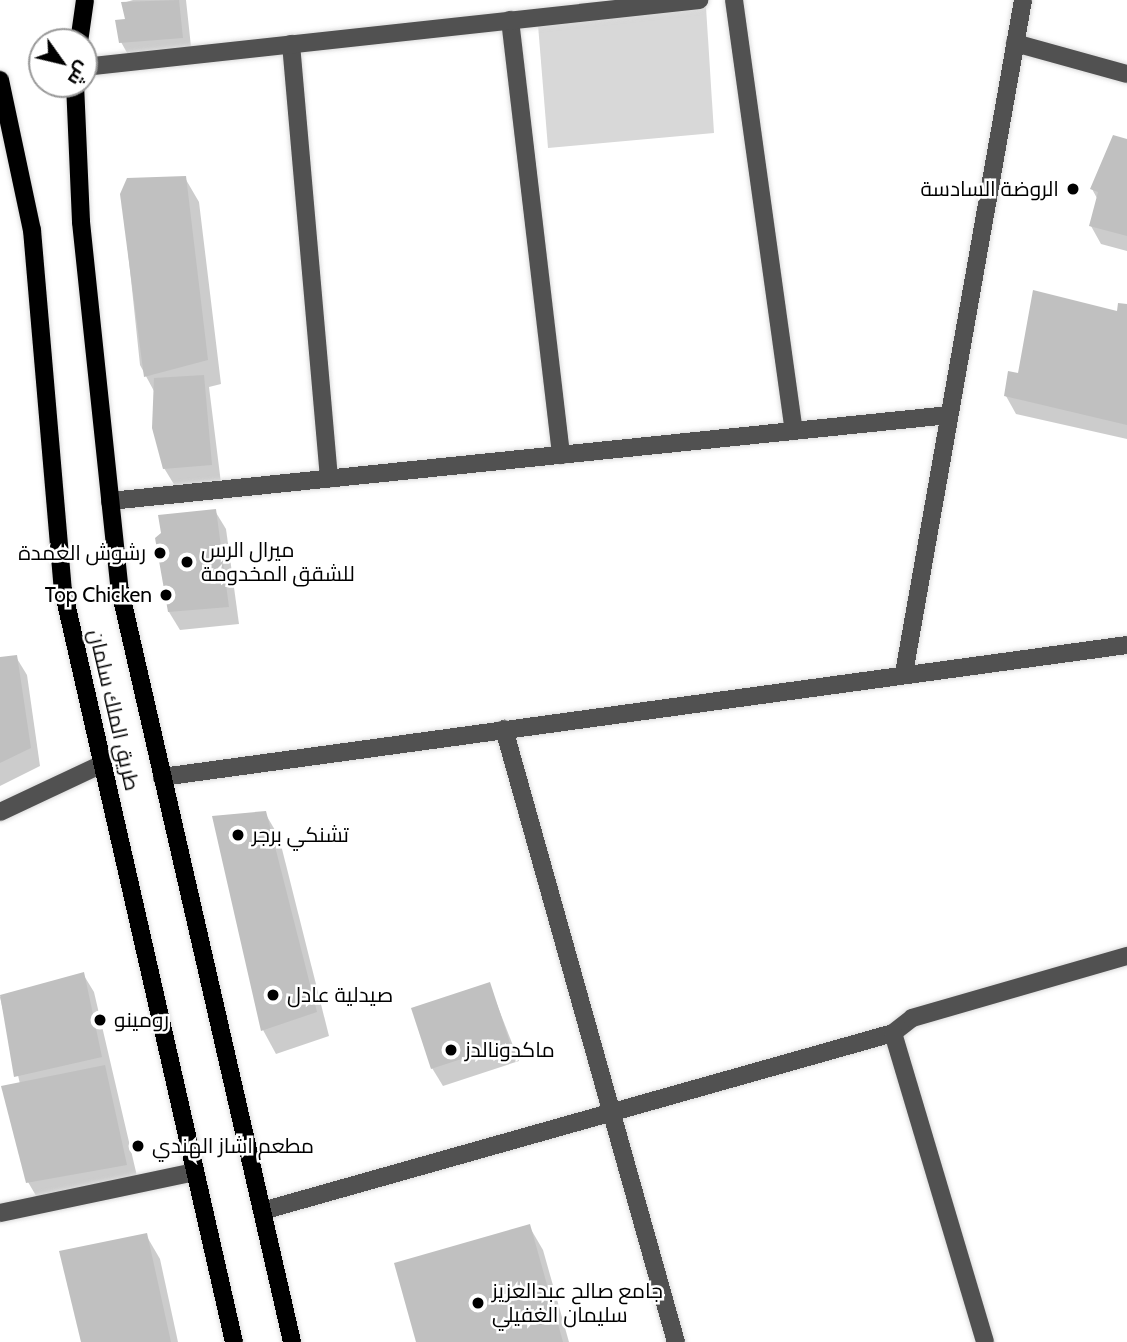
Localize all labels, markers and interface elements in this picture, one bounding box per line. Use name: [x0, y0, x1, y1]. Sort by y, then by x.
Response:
north arrow: [28, 28, 98, 98]
text: ش: [63, 57, 96, 90]
place label: الروضة السادسة: [920, 176, 1059, 202]
marker: الروضة السادسة: [1065, 181, 1081, 197]
place label: ميرال الرس للشقق المخدومة: [201, 537, 355, 587]
place label: رشوش العمدة: [18, 540, 146, 566]
marker: رشوش العمدة: [152, 545, 168, 561]
marker: ميرال الرس للشقق المخدومة: [179, 554, 195, 570]
place label: Top Chicken: [45, 582, 152, 608]
marker: Top Chicken: [158, 587, 174, 603]
street label: طريق الملك سلمان: [83, 627, 145, 793]
place label: تشنكي برجر: [252, 822, 349, 848]
marker: تشنكي برجر: [230, 827, 246, 843]
place label: صيدلية عادل: [287, 982, 393, 1008]
marker: صيدلية عادل: [265, 987, 281, 1003]
place label: رومينو: [114, 1007, 169, 1033]
marker: رومينو: [92, 1012, 108, 1028]
place label: ماكدونالدز: [465, 1037, 555, 1063]
marker: ماكدونالدز: [443, 1042, 459, 1058]
place label: مطعم اشاز الهندي: [152, 1133, 314, 1159]
marker: مطعم اشاز الهندي: [130, 1138, 146, 1154]
place label: جامع صالح عبدالعزيز سليمان الغفيلي: [492, 1278, 663, 1328]
marker: جامع صالح عبدالعزيز سليمان الغفيلي: [470, 1295, 486, 1311]

